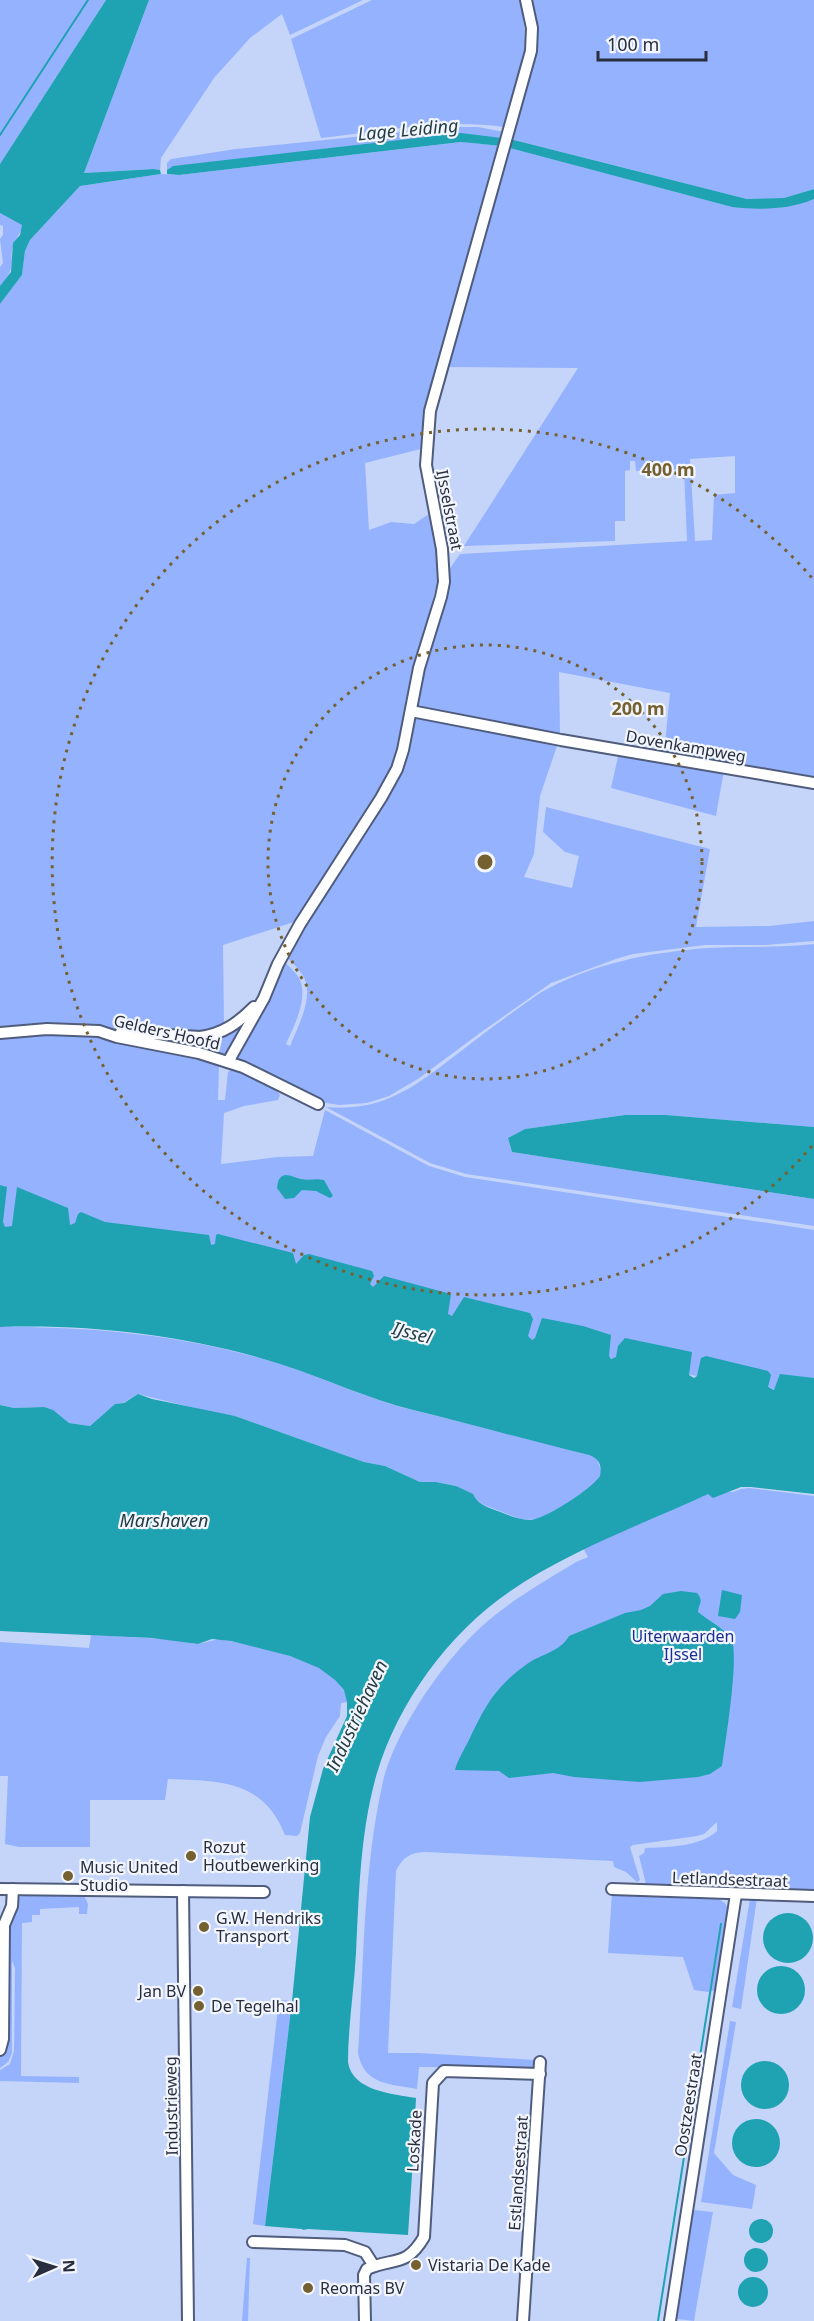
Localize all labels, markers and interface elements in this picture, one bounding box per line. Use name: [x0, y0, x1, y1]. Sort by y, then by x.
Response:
scale bar: [598, 24, 706, 62]
text: 100 m: [607, 32, 659, 56]
water label: Lage Leiding: [357, 113, 459, 145]
text: 400 m: [641, 457, 695, 481]
street label: IJsselstraat: [431, 468, 469, 552]
text: 200 m: [611, 696, 665, 720]
street label: Dovenkampweg: [624, 725, 748, 767]
centre of rings: [475, 852, 495, 872]
street label: Gelders Hoofd: [112, 1009, 222, 1055]
water label: IJssel: [389, 1315, 435, 1349]
water label: Marshaven: [120, 1508, 208, 1532]
park label: Uiterwaarden IJssel: [632, 1625, 734, 1665]
water label: Industriehaven: [319, 1656, 392, 1776]
place label: Rozut Houtbewerking: [203, 1836, 319, 1876]
marker: Rozut Houtbewerking: [184, 1849, 198, 1863]
place label: Music United Studio: [80, 1856, 178, 1896]
street label: Letlandsestraat: [672, 1866, 789, 1892]
marker: Music United Studio: [61, 1869, 75, 1883]
place label: G.W. Hendriks Transport: [216, 1907, 321, 1947]
marker: G.W. Hendriks Transport: [197, 1920, 211, 1934]
place label: Jan BV: [137, 1980, 186, 2002]
marker: Jan BV: [191, 1984, 205, 1998]
place label: De Tegelhal: [211, 1995, 299, 2017]
marker: De Tegelhal: [192, 1999, 206, 2013]
street label: Oostzeestraat: [669, 2051, 707, 2158]
street label: Industrieweg: [159, 2056, 183, 2156]
street label: Loskade: [401, 2109, 427, 2173]
street label: Estlandsestraat: [503, 2114, 533, 2231]
north arrow: [24, 2237, 84, 2297]
place label: Vistaria De Kade: [428, 2254, 551, 2276]
marker: Vistaria De Kade: [409, 2258, 423, 2272]
text: N: [58, 2259, 80, 2273]
place label: Reomas BV: [320, 2277, 405, 2299]
marker: Reomas BV: [301, 2281, 315, 2295]

